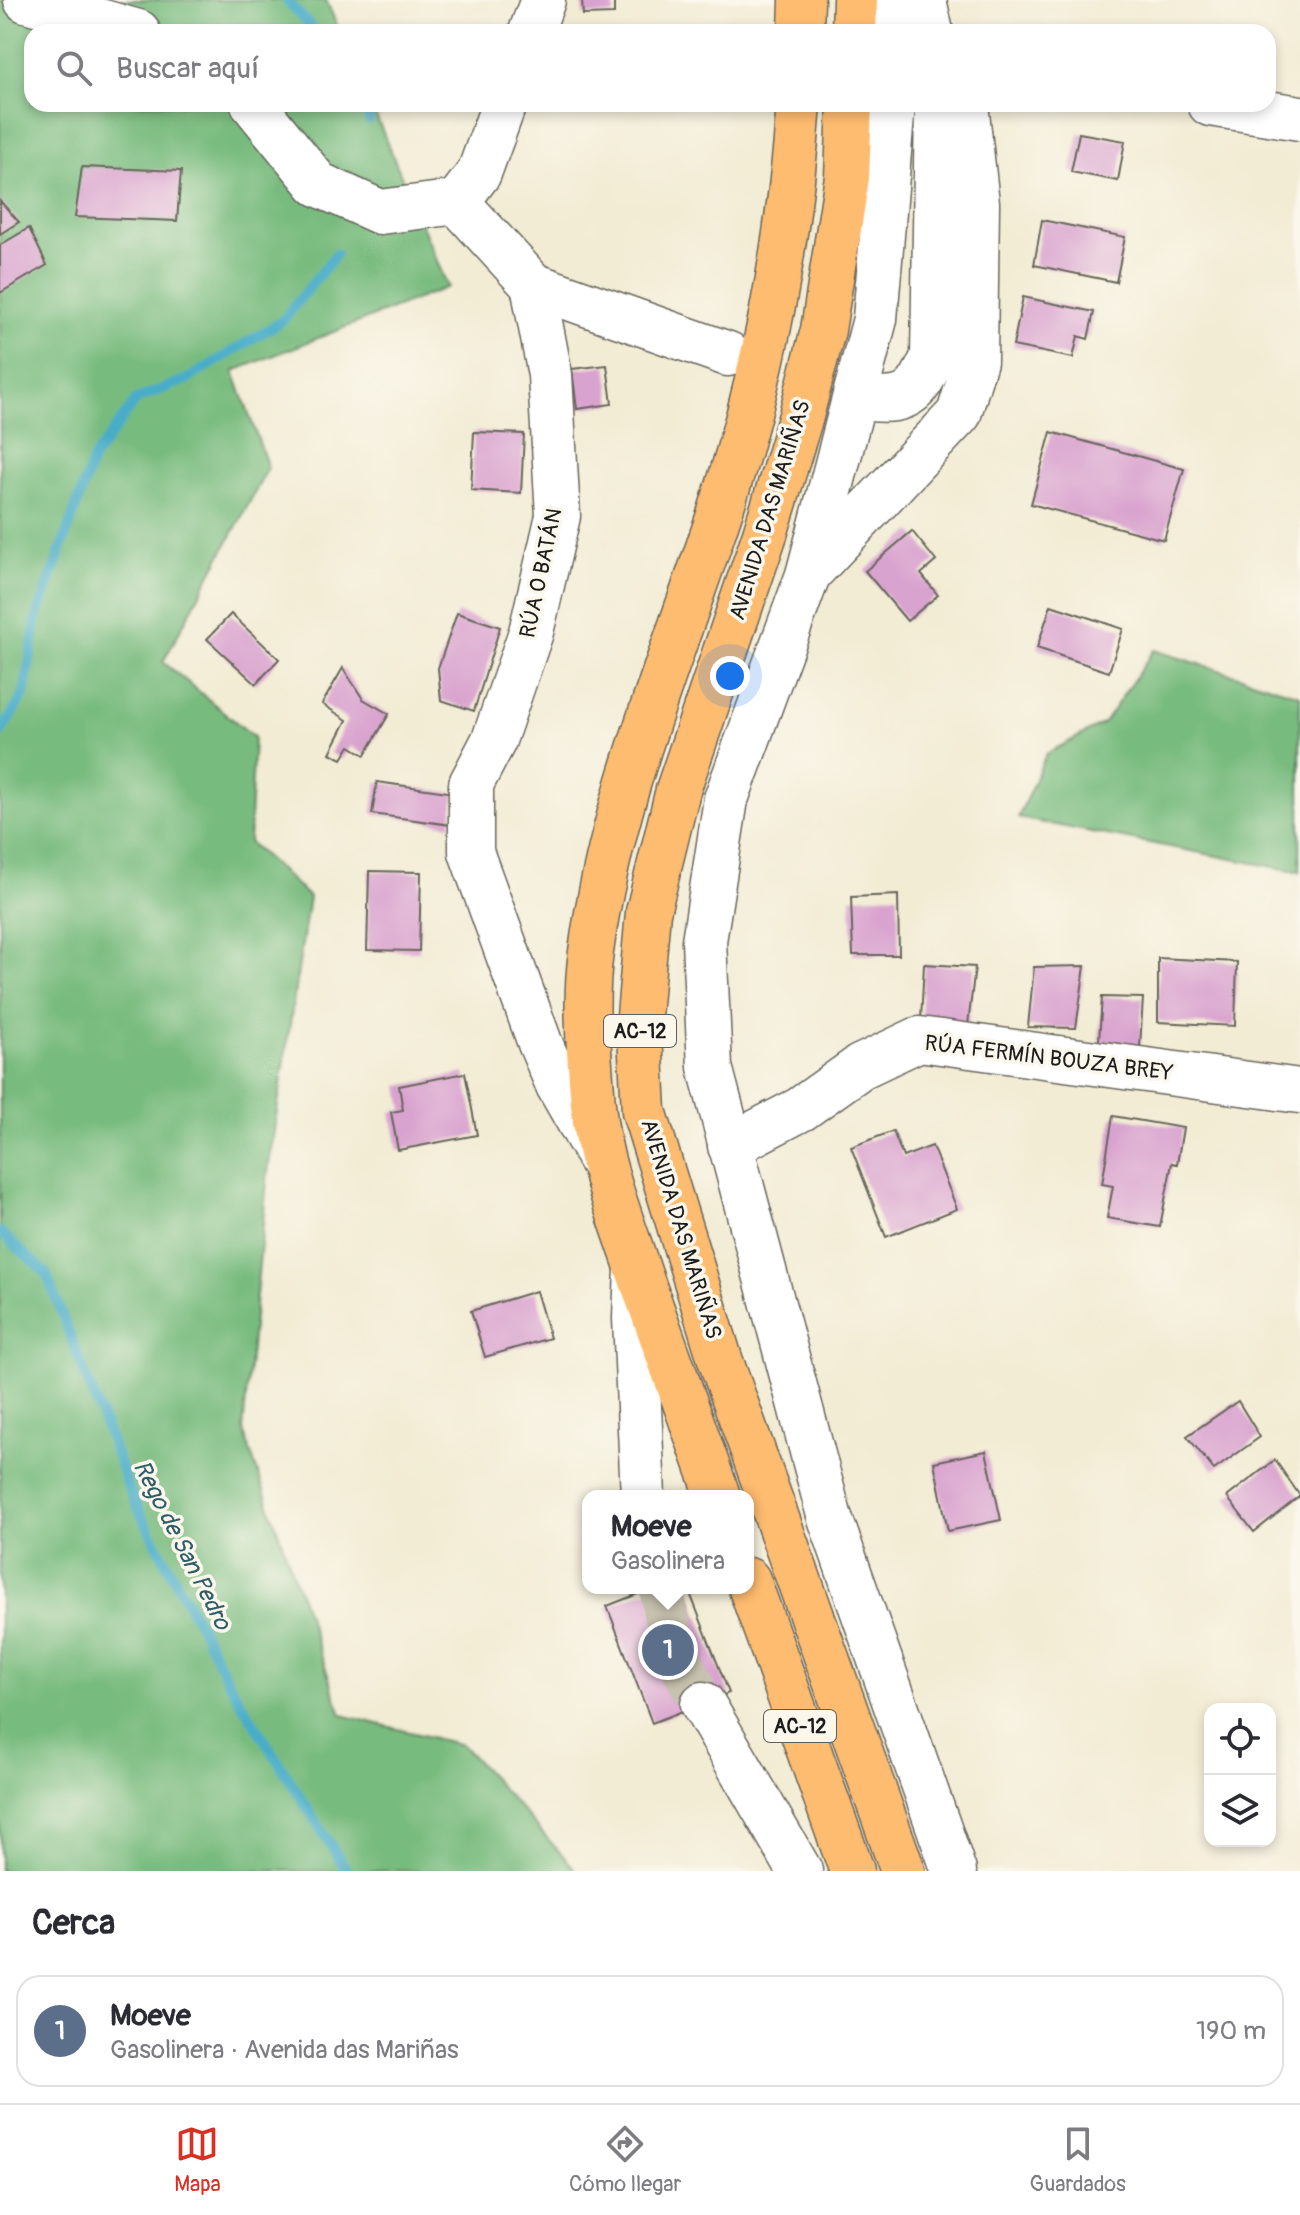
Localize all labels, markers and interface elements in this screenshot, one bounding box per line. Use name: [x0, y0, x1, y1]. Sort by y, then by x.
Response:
search box: [24, 24, 1276, 112]
icon: search: [52, 46, 96, 90]
text: Buscar aquí: [116, 50, 259, 87]
street label: AVENIDA DAS MARIÑAS: [723, 397, 817, 623]
street label: RÚA O BATÁN: [514, 505, 568, 641]
your location: [710, 656, 750, 696]
road number: AC-12: [604, 1015, 676, 1047]
street label: RÚA FERMÍN BOUZA BREY: [923, 1029, 1175, 1087]
street label: AVENIDA DAS MARIÑAS: [634, 1116, 728, 1342]
water label: Rego de San Pedro: [127, 1456, 238, 1636]
popup: [582, 1490, 754, 1594]
text: Moeve: [611, 1508, 692, 1545]
text: Gasolinera: [611, 1545, 725, 1577]
pin: 1: [642, 1620, 694, 1680]
map controls: [1204, 1703, 1276, 1847]
button: locate: [1204, 1703, 1276, 1775]
road number: AC-12: [764, 1710, 836, 1742]
button: layers: [1204, 1775, 1276, 1847]
text: Cerca: [32, 1902, 115, 1945]
text: Moeve: [110, 1997, 191, 2034]
text: 1: [55, 2015, 65, 2047]
text: 190 m: [1196, 2015, 1266, 2047]
text: Gasolinera · Avenida das Mariñas: [110, 2034, 459, 2066]
tab: Mapa: [174, 2122, 221, 2198]
tab: Cómo llegar: [569, 2122, 681, 2198]
tab: Guardados: [1030, 2122, 1126, 2198]

